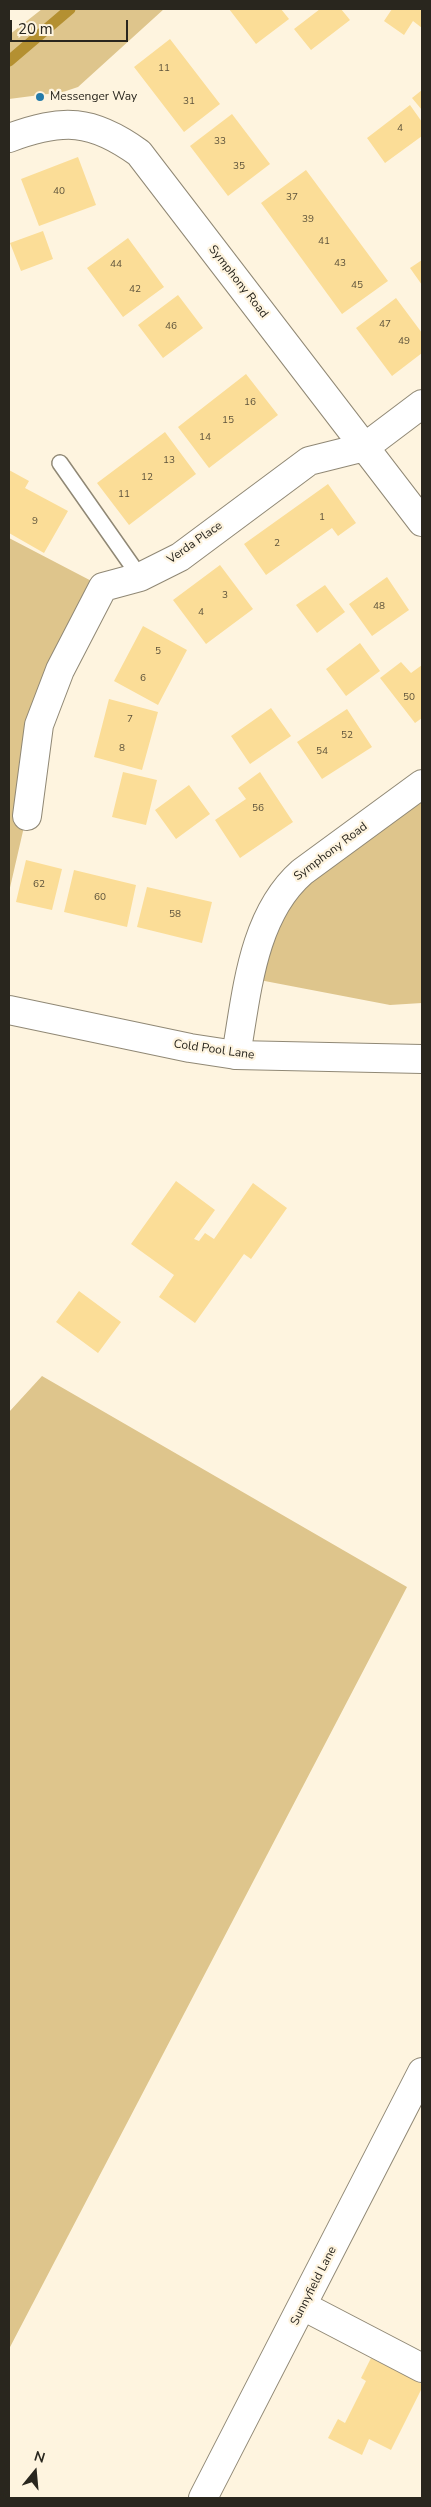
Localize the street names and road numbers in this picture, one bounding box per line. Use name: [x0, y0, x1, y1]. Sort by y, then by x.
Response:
street label: Symphony Road: [205, 243, 271, 321]
street label: Verda Place: [165, 519, 225, 567]
street label: Symphony Road: [291, 820, 371, 884]
street label: Cold Pool Lane: [173, 1037, 255, 1063]
street label: Sunnyfield Lane: [288, 2244, 340, 2328]

